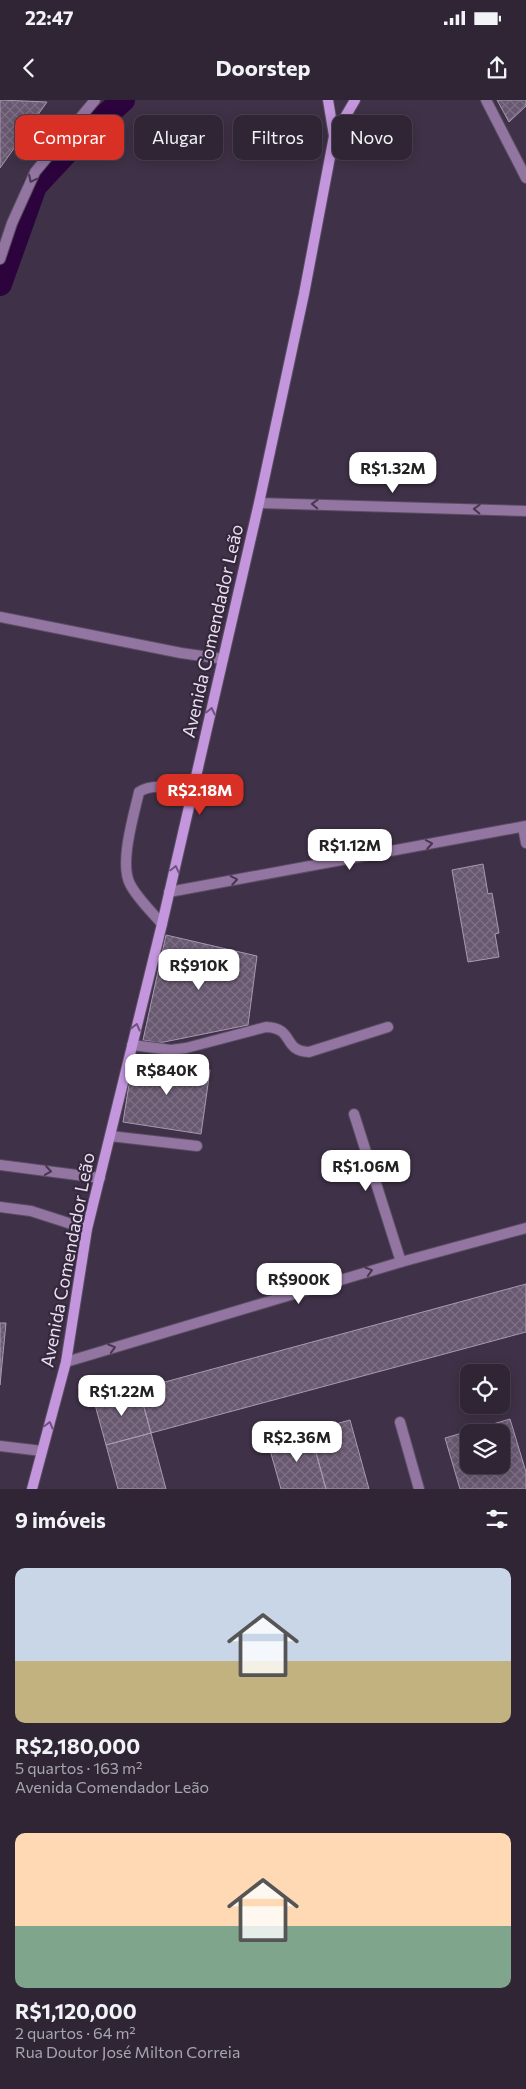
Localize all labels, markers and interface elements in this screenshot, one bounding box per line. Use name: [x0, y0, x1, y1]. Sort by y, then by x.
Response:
text: 22:47: [25, 6, 73, 29]
icon: back: [15, 54, 43, 82]
text: Doorstep: [215, 54, 311, 81]
icon: share: [483, 54, 511, 82]
chip: Comprar: [15, 115, 124, 160]
chip: Alugar: [134, 115, 223, 160]
chip: Filtros: [233, 115, 322, 160]
chip: Novo: [332, 115, 412, 160]
one-way arrow: [29, 174, 39, 183]
pin: R$1.32M: [347, 452, 439, 494]
text: R$1.32M: [360, 458, 426, 477]
one-way arrow: [311, 499, 319, 510]
one-way arrow: [473, 504, 481, 515]
street label: Avenida Comendador Leão: [177, 522, 247, 740]
one-way arrow: [205, 706, 216, 715]
pin: R$2.18M: [154, 774, 246, 816]
text: R$2.18M: [168, 780, 232, 799]
pin: R$1.12M: [304, 828, 396, 871]
text: R$1.12M: [319, 835, 381, 854]
one-way arrow: [424, 839, 433, 850]
one-way arrow: [169, 865, 180, 874]
one-way arrow: [230, 875, 239, 885]
pin: R$910K: [158, 948, 240, 991]
text: R$910K: [169, 955, 229, 974]
one-way arrow: [131, 1024, 141, 1032]
pin: R$840K: [126, 1054, 208, 1096]
text: R$840K: [136, 1060, 198, 1079]
street label: Avenida Comendador Leão: [35, 1150, 99, 1369]
pin: R$1.06M: [320, 1150, 412, 1192]
text: R$1.06M: [332, 1156, 400, 1175]
one-way arrow: [44, 1166, 53, 1176]
pin: R$900K: [258, 1262, 340, 1305]
one-way arrow: [364, 1267, 372, 1277]
text: R$900K: [268, 1269, 330, 1288]
one-way arrow: [108, 1344, 116, 1354]
map controls: [460, 1364, 510, 1474]
button: locate: [460, 1364, 510, 1414]
pin: R$1.22M: [76, 1374, 168, 1417]
text: R$1.22M: [89, 1381, 155, 1400]
pin: R$2.36M: [251, 1420, 343, 1463]
one-way arrow: [43, 1421, 53, 1429]
button: layers: [460, 1424, 510, 1474]
text: R$2.36M: [263, 1427, 331, 1446]
icon: filters: [483, 1505, 511, 1533]
text: 9 imóveis: [15, 1507, 106, 1532]
icon: home: [218, 1600, 308, 1690]
text: R$2,180,000: [15, 1733, 140, 1758]
text: 5 quartos · 163 m²: [15, 1758, 142, 1777]
text: Avenida Comendador Leão: [15, 1777, 209, 1796]
icon: home: [218, 1865, 308, 1955]
text: R$1,120,000: [15, 1998, 137, 2023]
text: 2 quartos · 64 m²: [15, 2023, 136, 2042]
text: Rua Doutor José Milton Correia: [15, 2042, 240, 2061]

